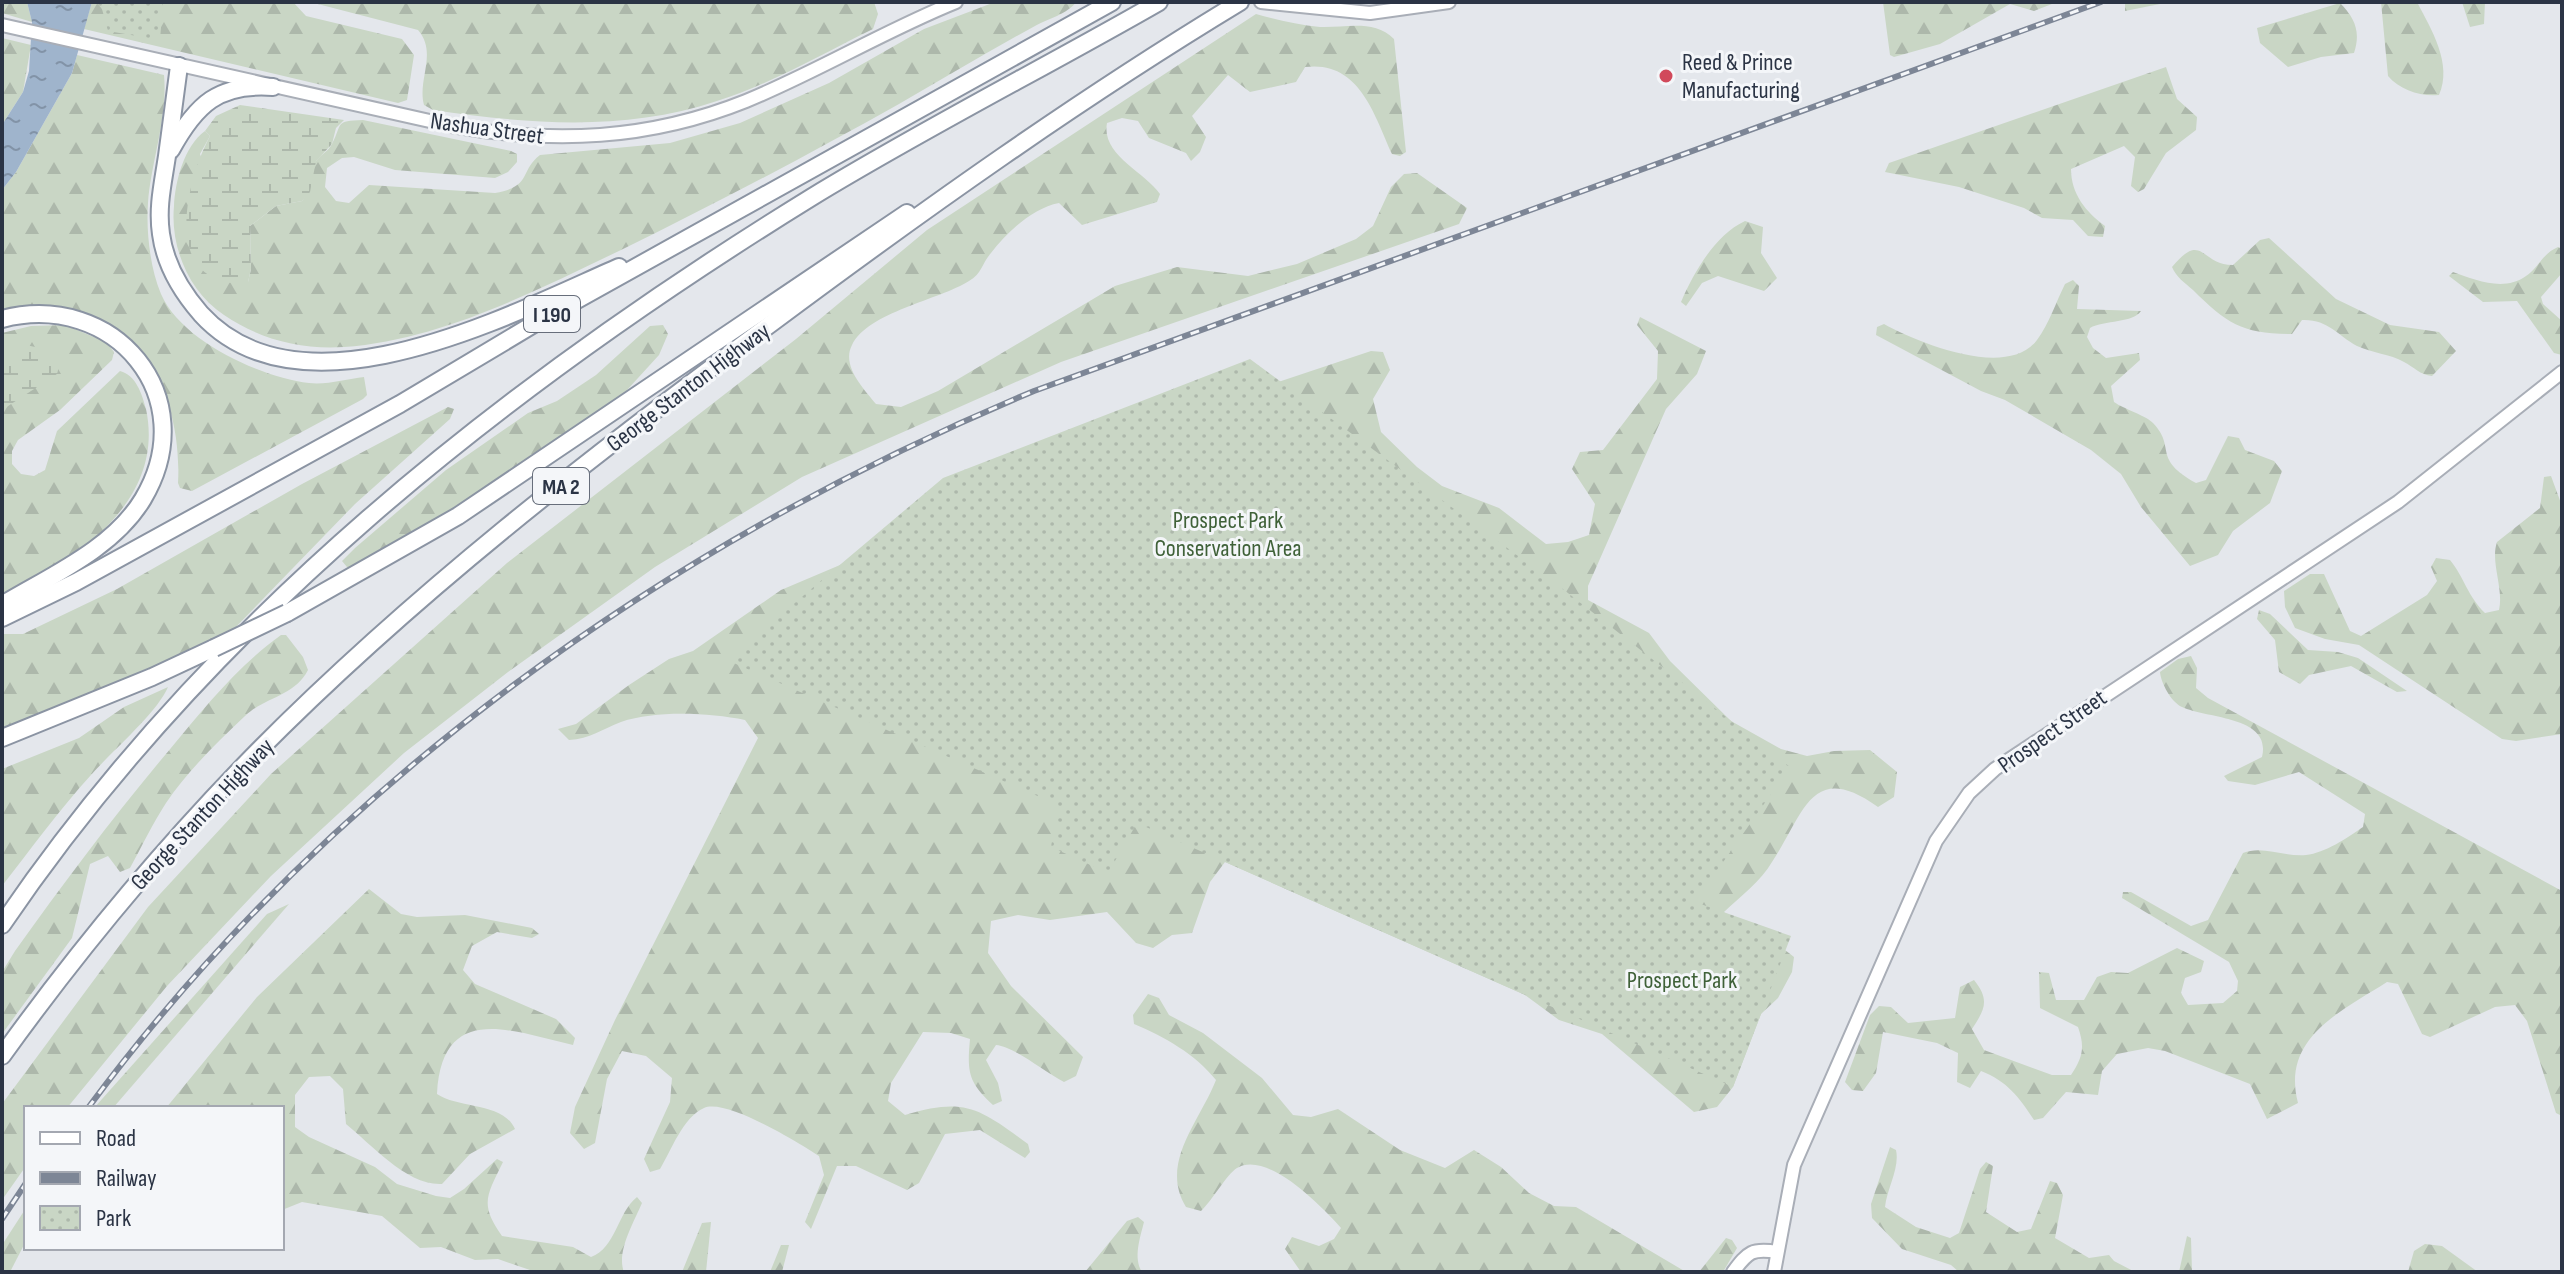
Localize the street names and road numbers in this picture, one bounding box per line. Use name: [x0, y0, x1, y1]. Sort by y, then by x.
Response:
street label: Nashua Street: [428, 106, 545, 151]
road number: I 190: [524, 296, 580, 332]
street label: George Stanton Highway: [601, 316, 776, 458]
road number: MA 2: [533, 468, 589, 504]
street label: Prospect Street: [1992, 683, 2112, 779]
street label: George Stanton Highway: [125, 732, 280, 896]

